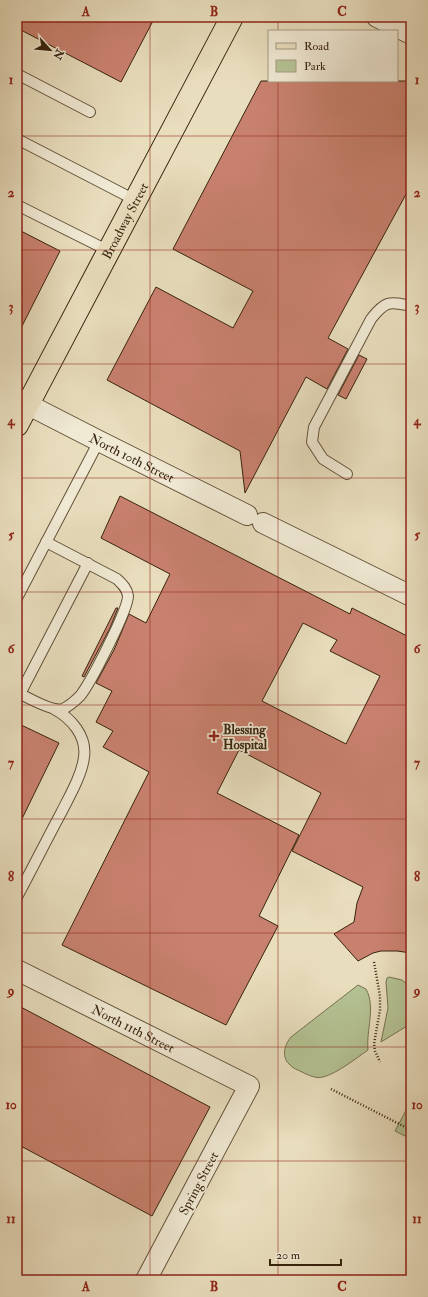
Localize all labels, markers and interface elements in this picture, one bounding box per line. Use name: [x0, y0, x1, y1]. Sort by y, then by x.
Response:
text: A: [81, 4, 91, 20]
text: B: [210, 4, 218, 20]
text: C: [337, 4, 347, 20]
north arrow: [30, 30, 70, 70]
legend: [268, 30, 398, 82]
text: Road: [304, 39, 329, 54]
text: N: [50, 46, 67, 63]
text: Park: [304, 59, 326, 74]
text: 1: [9, 72, 14, 88]
text: 1: [415, 72, 420, 88]
street label: Broadway Street: [99, 180, 152, 262]
text: 2: [8, 185, 15, 201]
text: 2: [414, 185, 421, 201]
text: 3: [9, 299, 14, 315]
text: 3: [415, 299, 420, 315]
text: 4: [6, 413, 15, 429]
text: 4: [412, 413, 421, 429]
street label: North 10th Street: [86, 430, 177, 486]
text: 5: [8, 527, 14, 543]
text: 5: [414, 527, 420, 543]
text: 6: [8, 641, 16, 657]
text: 6: [414, 641, 422, 657]
place label: Blessing Hospital: [223, 722, 268, 754]
marker: Blessing Hospital: [208, 730, 220, 742]
text: 7: [8, 755, 15, 771]
text: 7: [414, 755, 421, 771]
text: 8: [8, 869, 14, 885]
text: 8: [414, 869, 420, 885]
text: 9: [6, 983, 15, 999]
text: 9: [412, 983, 421, 999]
street label: North 11th Street: [89, 1002, 177, 1056]
text: 10: [5, 1097, 17, 1113]
text: 10: [411, 1097, 423, 1113]
street label: Spring Street: [176, 1149, 223, 1218]
text: 11: [6, 1211, 16, 1227]
text: 11: [412, 1211, 422, 1227]
scale bar: [270, 1241, 341, 1267]
text: 20 m: [276, 1248, 301, 1263]
text: A: [81, 1279, 91, 1295]
text: B: [210, 1279, 218, 1295]
text: C: [337, 1279, 347, 1295]

